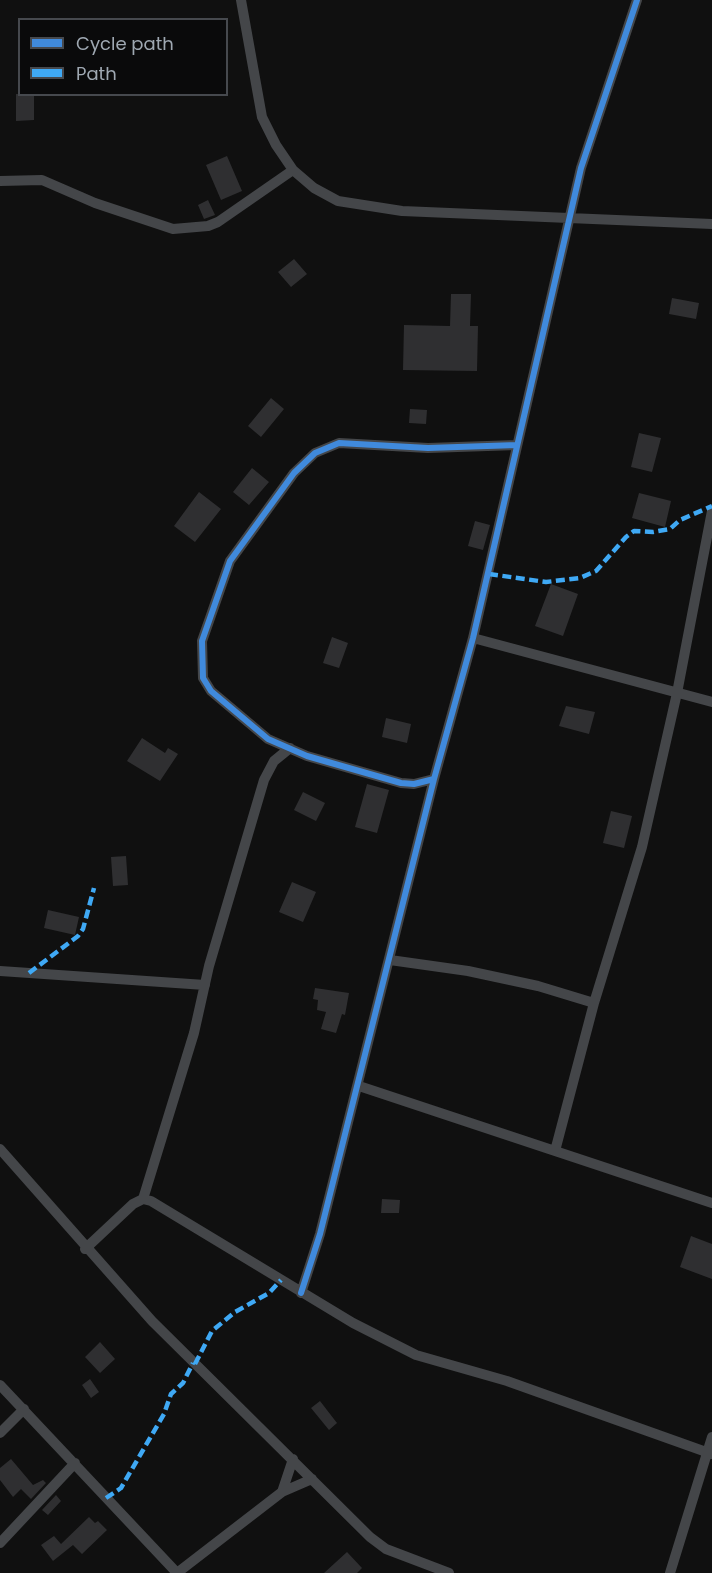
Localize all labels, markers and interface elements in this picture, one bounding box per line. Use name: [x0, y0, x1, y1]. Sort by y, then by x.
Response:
legend: [18, 18, 228, 96]
text: Cycle path: [76, 31, 174, 56]
text: Path: [76, 61, 117, 86]

